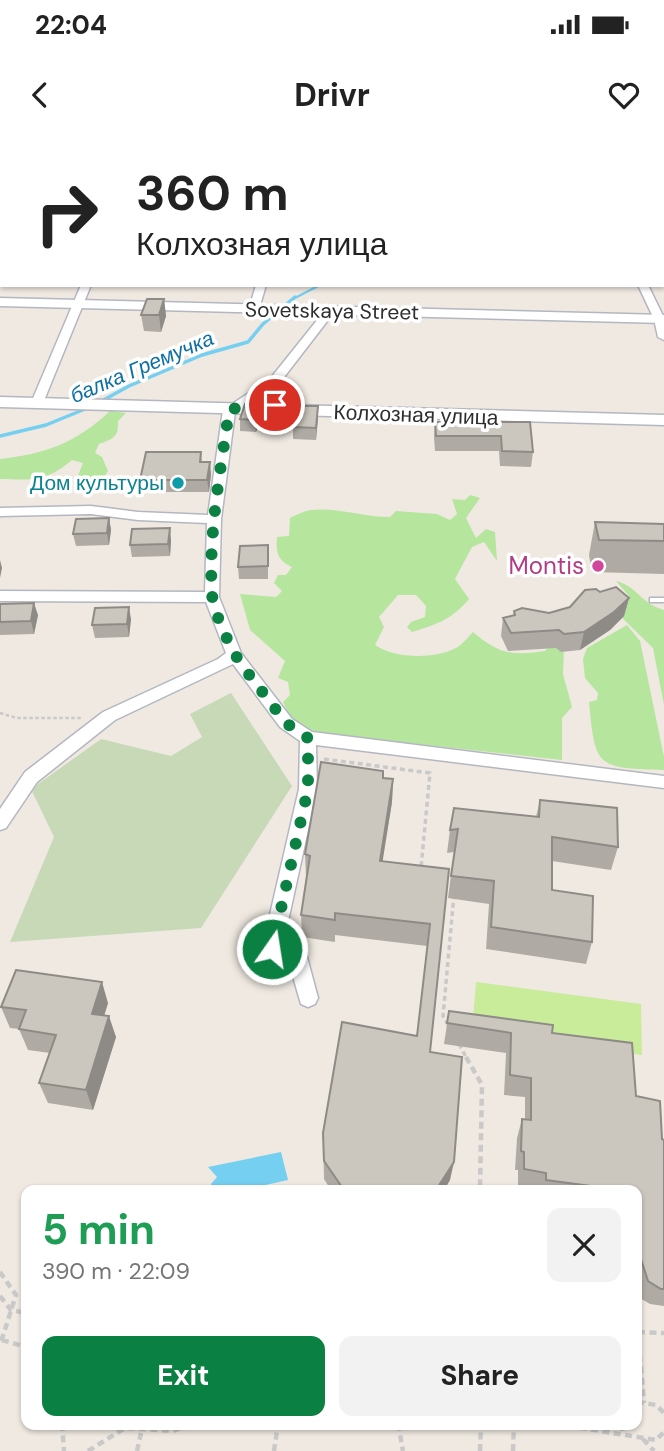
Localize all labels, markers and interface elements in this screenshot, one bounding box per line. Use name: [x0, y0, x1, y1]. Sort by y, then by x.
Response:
text: 22:04: [35, 8, 107, 42]
text: Drivr: [294, 74, 370, 116]
icon: back: [21, 76, 59, 114]
icon: heart: [605, 76, 643, 114]
text: 360 m: [136, 161, 289, 225]
icon: right: [21, 168, 112, 259]
text: Колхозная улица: [136, 223, 387, 265]
street label: Sovetskaya Street: [245, 295, 419, 327]
water label: балка Гремучка: [66, 324, 218, 410]
pin: [245, 375, 305, 435]
icon: arrive: [256, 386, 294, 424]
street label: Колхозная улица: [333, 398, 499, 432]
place label: Дом культуры: [30, 469, 164, 497]
marker: Дом культуры: [170, 475, 186, 491]
place label: Montis: [509, 550, 584, 581]
marker: Montis: [590, 558, 606, 574]
position arrow: [235, 912, 309, 986]
text: 5 min: [42, 1202, 155, 1257]
button: close: [547, 1208, 621, 1282]
text: 390 m · 22:09: [42, 1256, 190, 1286]
button: Exit: [42, 1336, 325, 1416]
button: Share: [339, 1336, 621, 1416]

